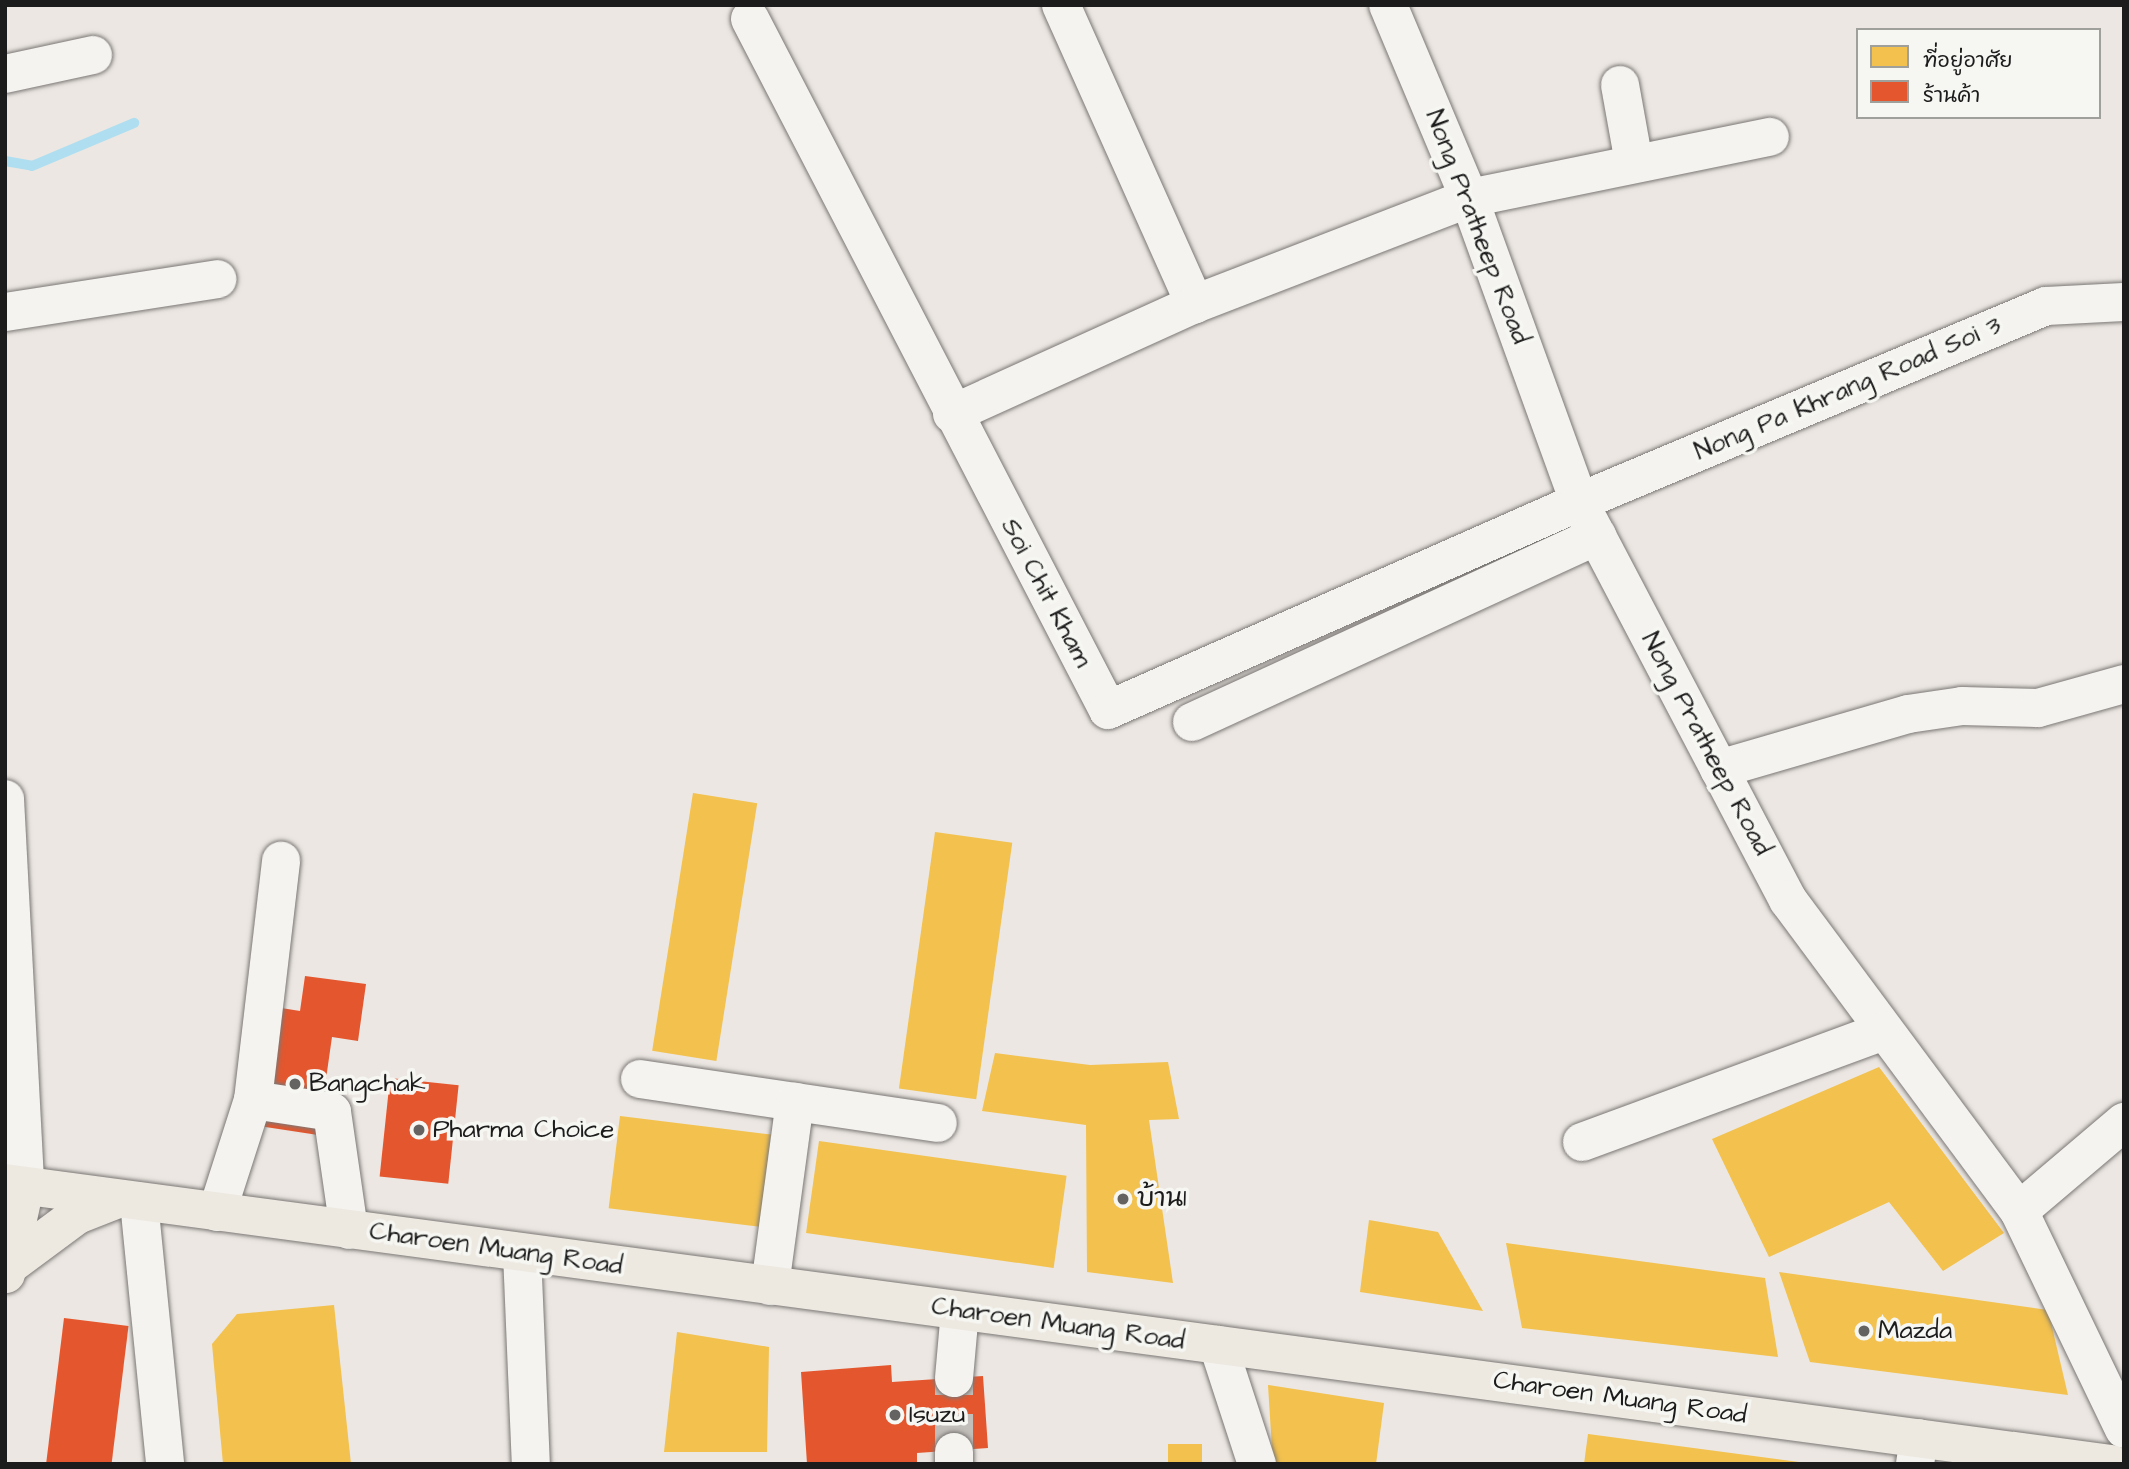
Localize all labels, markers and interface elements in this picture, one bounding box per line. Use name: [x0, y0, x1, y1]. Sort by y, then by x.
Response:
legend: [1856, 28, 2101, 119]
text: ที่อยู่อาศัย: [1923, 46, 2013, 75]
text: ร้านค้า: [1923, 81, 1980, 110]
street label: Nong Pratheep Road: [1418, 106, 1536, 348]
street label: Nong Pa Khrang Road Soi 3: [1690, 310, 2006, 468]
street label: Soi Chit Kham: [994, 513, 1098, 673]
street label: Nong Pratheep Road: [1634, 627, 1778, 861]
place label: Bangchak: [309, 1068, 426, 1100]
marker: Bangchak: [287, 1076, 303, 1092]
place label: Pharma Choice: [433, 1114, 614, 1146]
marker: Pharma Choice: [411, 1122, 427, 1138]
place label: บ้าน1: [1137, 1183, 1186, 1215]
marker: บ้าน1: [1115, 1191, 1131, 1207]
street label: Charoen Muang Road: [367, 1216, 625, 1282]
street label: Charoen Muang Road: [929, 1291, 1187, 1357]
place label: Mazda: [1878, 1315, 1952, 1347]
marker: Mazda: [1856, 1323, 1872, 1339]
street label: Charoen Muang Road: [1491, 1365, 1749, 1431]
place label: Isuzu: [909, 1399, 965, 1431]
marker: Isuzu: [887, 1407, 903, 1423]

